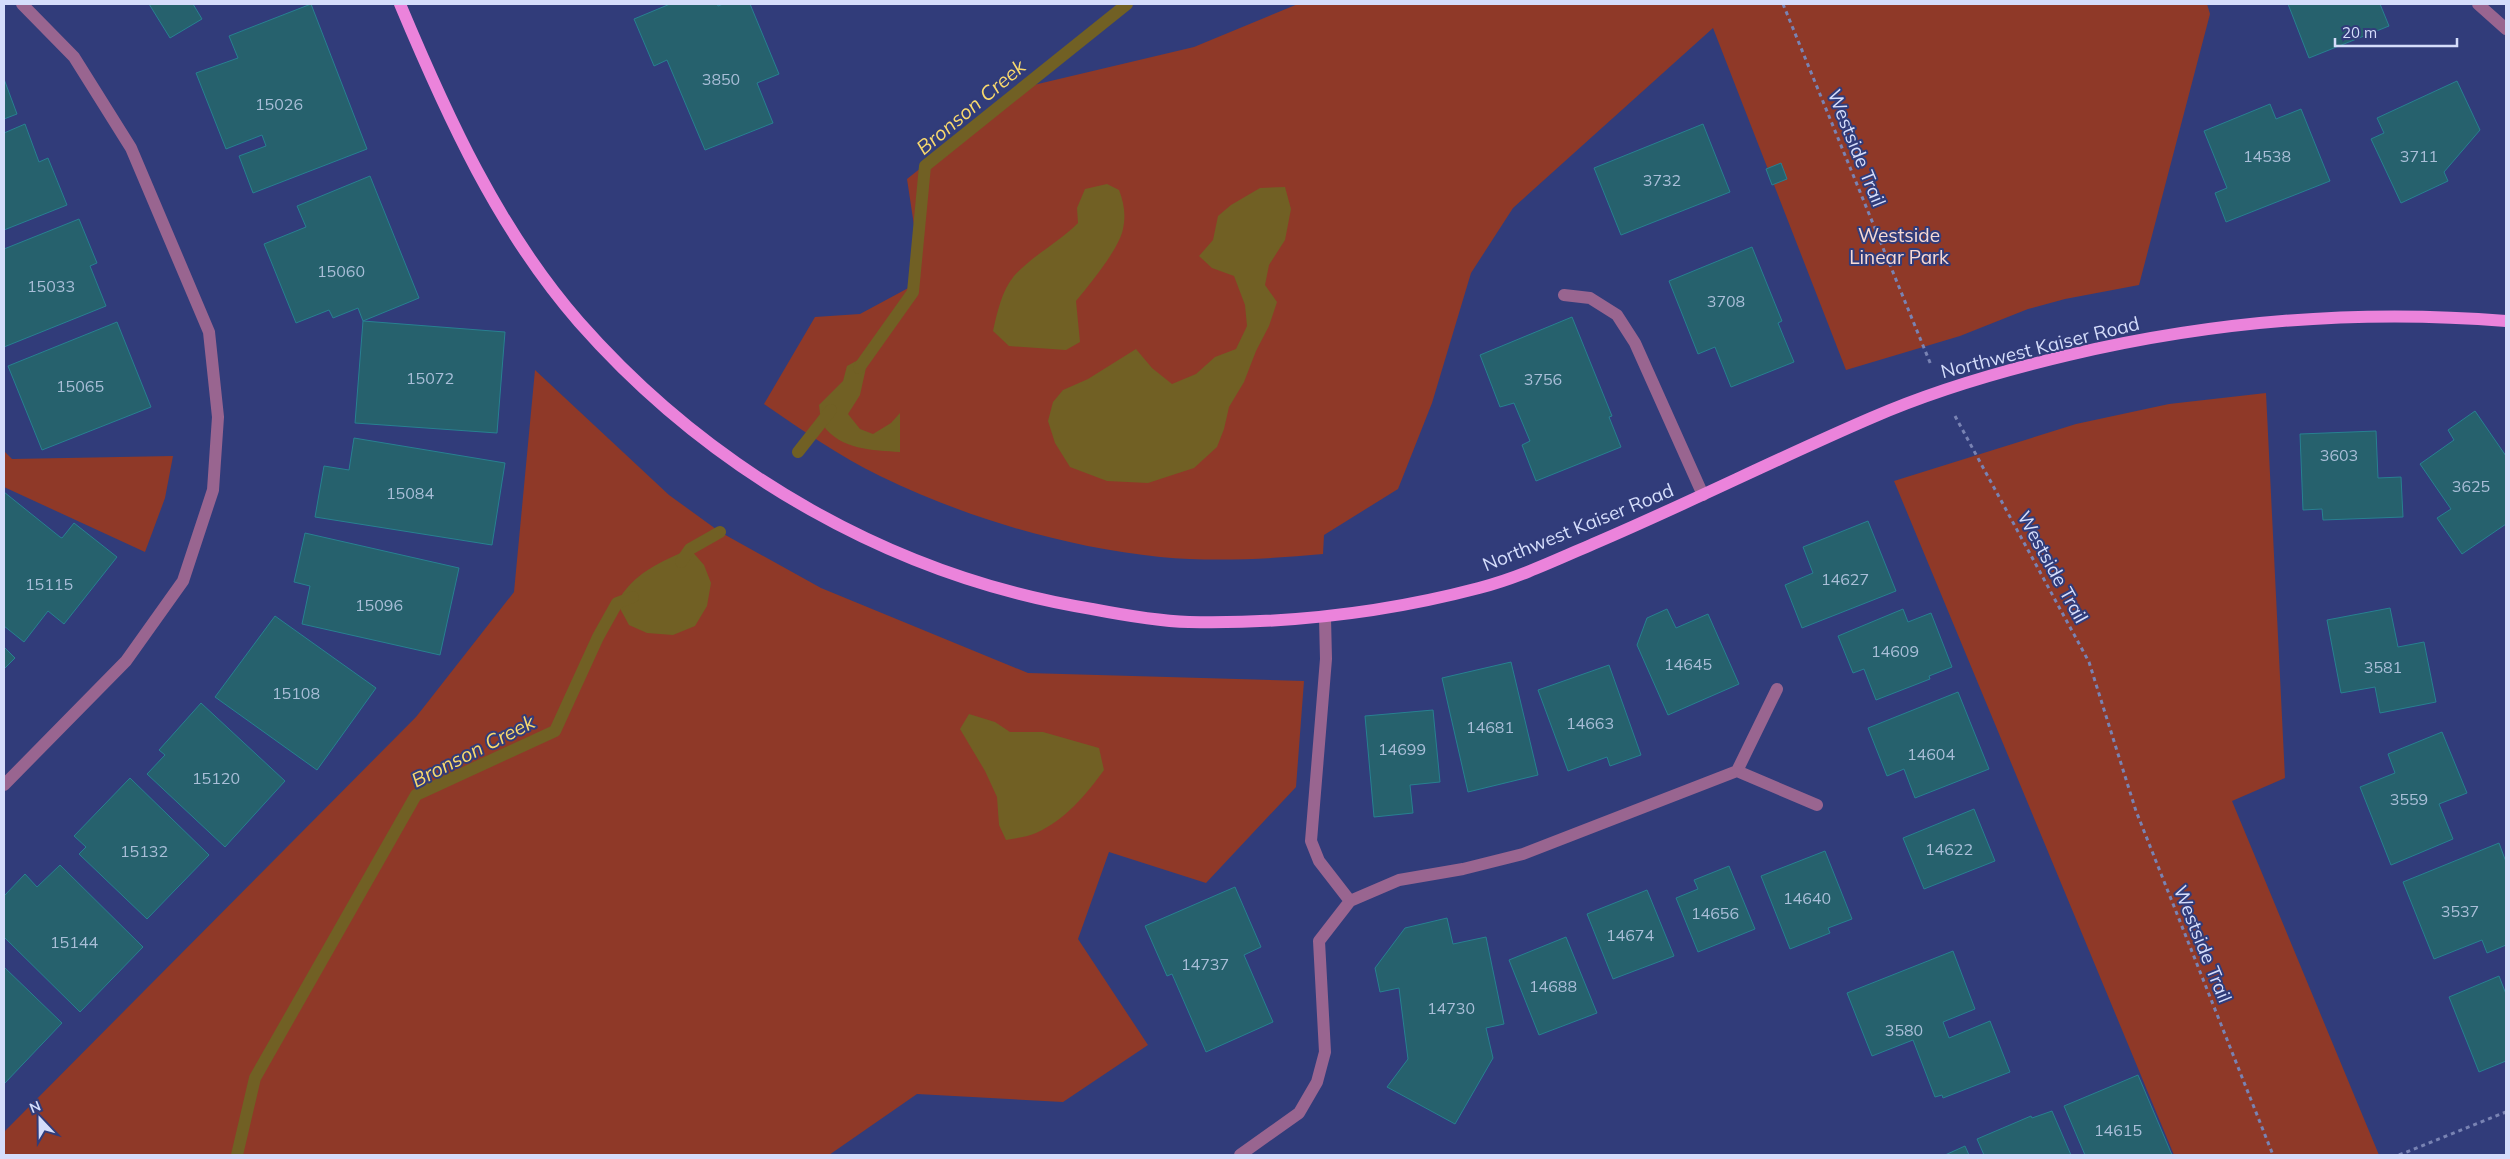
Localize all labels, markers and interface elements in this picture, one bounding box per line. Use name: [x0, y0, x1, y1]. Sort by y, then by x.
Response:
scale bar: [2335, 15, 2458, 47]
text: 20 m: [2342, 23, 2377, 42]
water label: Bronson Creek: [911, 53, 1031, 160]
house number: 3850: [702, 69, 740, 89]
street label: Westside Trail: [1823, 86, 1891, 210]
house number: 15026: [255, 94, 303, 114]
house number: 14538: [2243, 146, 2291, 166]
house number: 3711: [2400, 146, 2438, 166]
house number: 3732: [1643, 170, 1681, 190]
park label: Westside Linear Park: [1849, 223, 1949, 269]
house number: 15060: [317, 261, 365, 281]
house number: 15033: [27, 276, 75, 296]
house number: 3708: [1707, 291, 1745, 311]
street label: Northwest Kaiser Road: [1938, 311, 2142, 383]
house number: 15072: [406, 368, 454, 388]
house number: 3756: [1524, 369, 1562, 389]
house number: 15065: [56, 376, 104, 396]
house number: 3603: [2320, 445, 2358, 465]
house number: 3625: [2452, 476, 2490, 496]
street label: Northwest Kaiser Road: [1479, 478, 1677, 576]
house number: 15084: [386, 483, 434, 503]
street label: Westside Trail: [2012, 507, 2094, 627]
house number: 14627: [1821, 569, 1869, 589]
house number: 15115: [25, 574, 73, 594]
house number: 15096: [355, 595, 403, 615]
house number: 14609: [1871, 641, 1919, 661]
house number: 14645: [1664, 654, 1712, 674]
house number: 3581: [2364, 657, 2402, 677]
house number: 15108: [272, 683, 320, 703]
water label: Bronson Creek: [407, 708, 539, 792]
house number: 14663: [1566, 713, 1614, 733]
house number: 14681: [1466, 717, 1514, 737]
house number: 14699: [1378, 739, 1426, 759]
house number: 14604: [1907, 744, 1955, 764]
house number: 15120: [192, 768, 240, 788]
house number: 3559: [2390, 789, 2428, 809]
house number: 14622: [1925, 839, 1973, 859]
house number: 15132: [120, 841, 168, 861]
street label: Westside Trail: [2169, 882, 2237, 1006]
house number: 14640: [1783, 888, 1831, 908]
house number: 3537: [2441, 901, 2479, 921]
house number: 14656: [1691, 903, 1739, 923]
house number: 14674: [1606, 925, 1654, 945]
house number: 15144: [50, 932, 98, 952]
house number: 14737: [1181, 954, 1229, 974]
house number: 14688: [1529, 976, 1577, 996]
house number: 14730: [1427, 998, 1475, 1018]
house number: 3580: [1885, 1020, 1923, 1040]
north arrow: [15, 1094, 65, 1144]
text: N: [27, 1097, 43, 1117]
house number: 14615: [2094, 1120, 2142, 1140]

